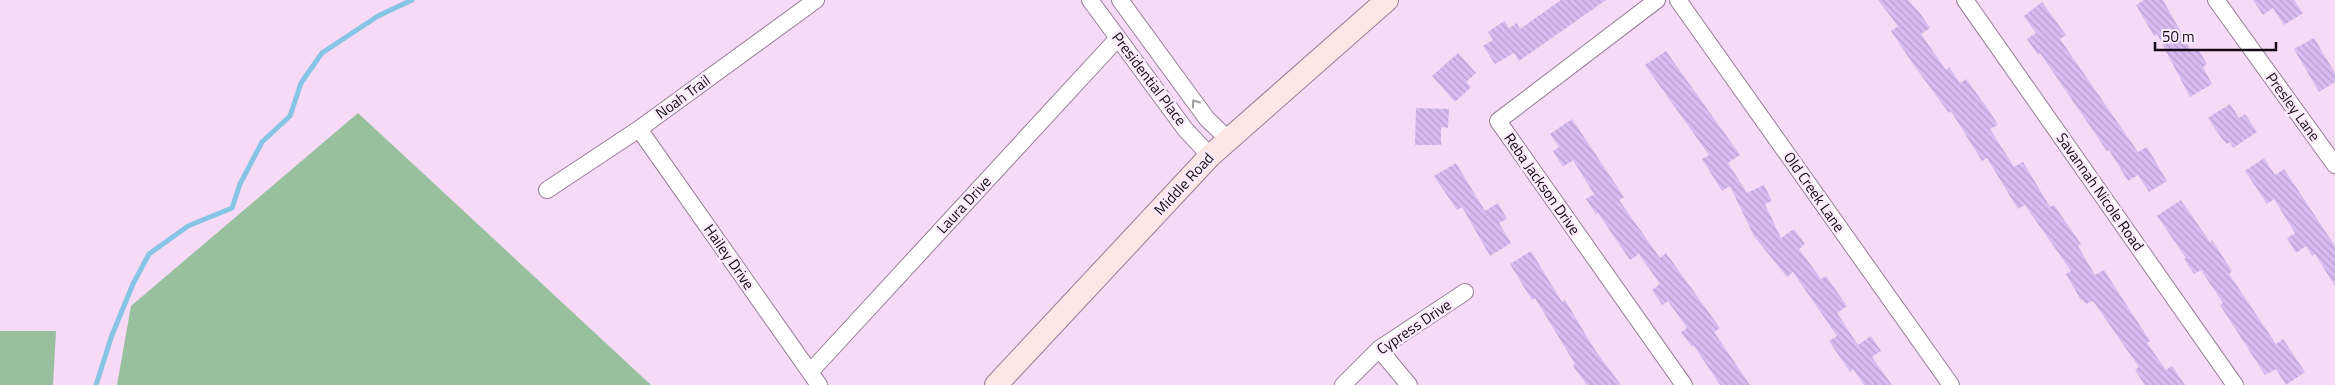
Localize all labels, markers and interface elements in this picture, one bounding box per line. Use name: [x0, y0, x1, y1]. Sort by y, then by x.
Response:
scale bar: [2155, 20, 2276, 52]
text: 50 m: [2162, 25, 2195, 48]
street label: Presidential Place: [1107, 27, 1192, 130]
street label: Presley Lane: [2261, 67, 2326, 146]
street label: Noah Trail: [650, 69, 715, 124]
one-way arrow: [1192, 99, 1201, 109]
street label: Reba Jackson Drive: [1499, 128, 1586, 239]
street label: Savannah Nicole Road: [2051, 128, 2150, 256]
street label: Middle Road: [1148, 147, 1219, 220]
street label: Old Creek Lane: [1778, 147, 1851, 237]
street label: Laura Drive: [931, 171, 996, 239]
street label: Hailey Drive: [698, 219, 760, 294]
street label: Cypress Drive: [1372, 293, 1456, 360]

